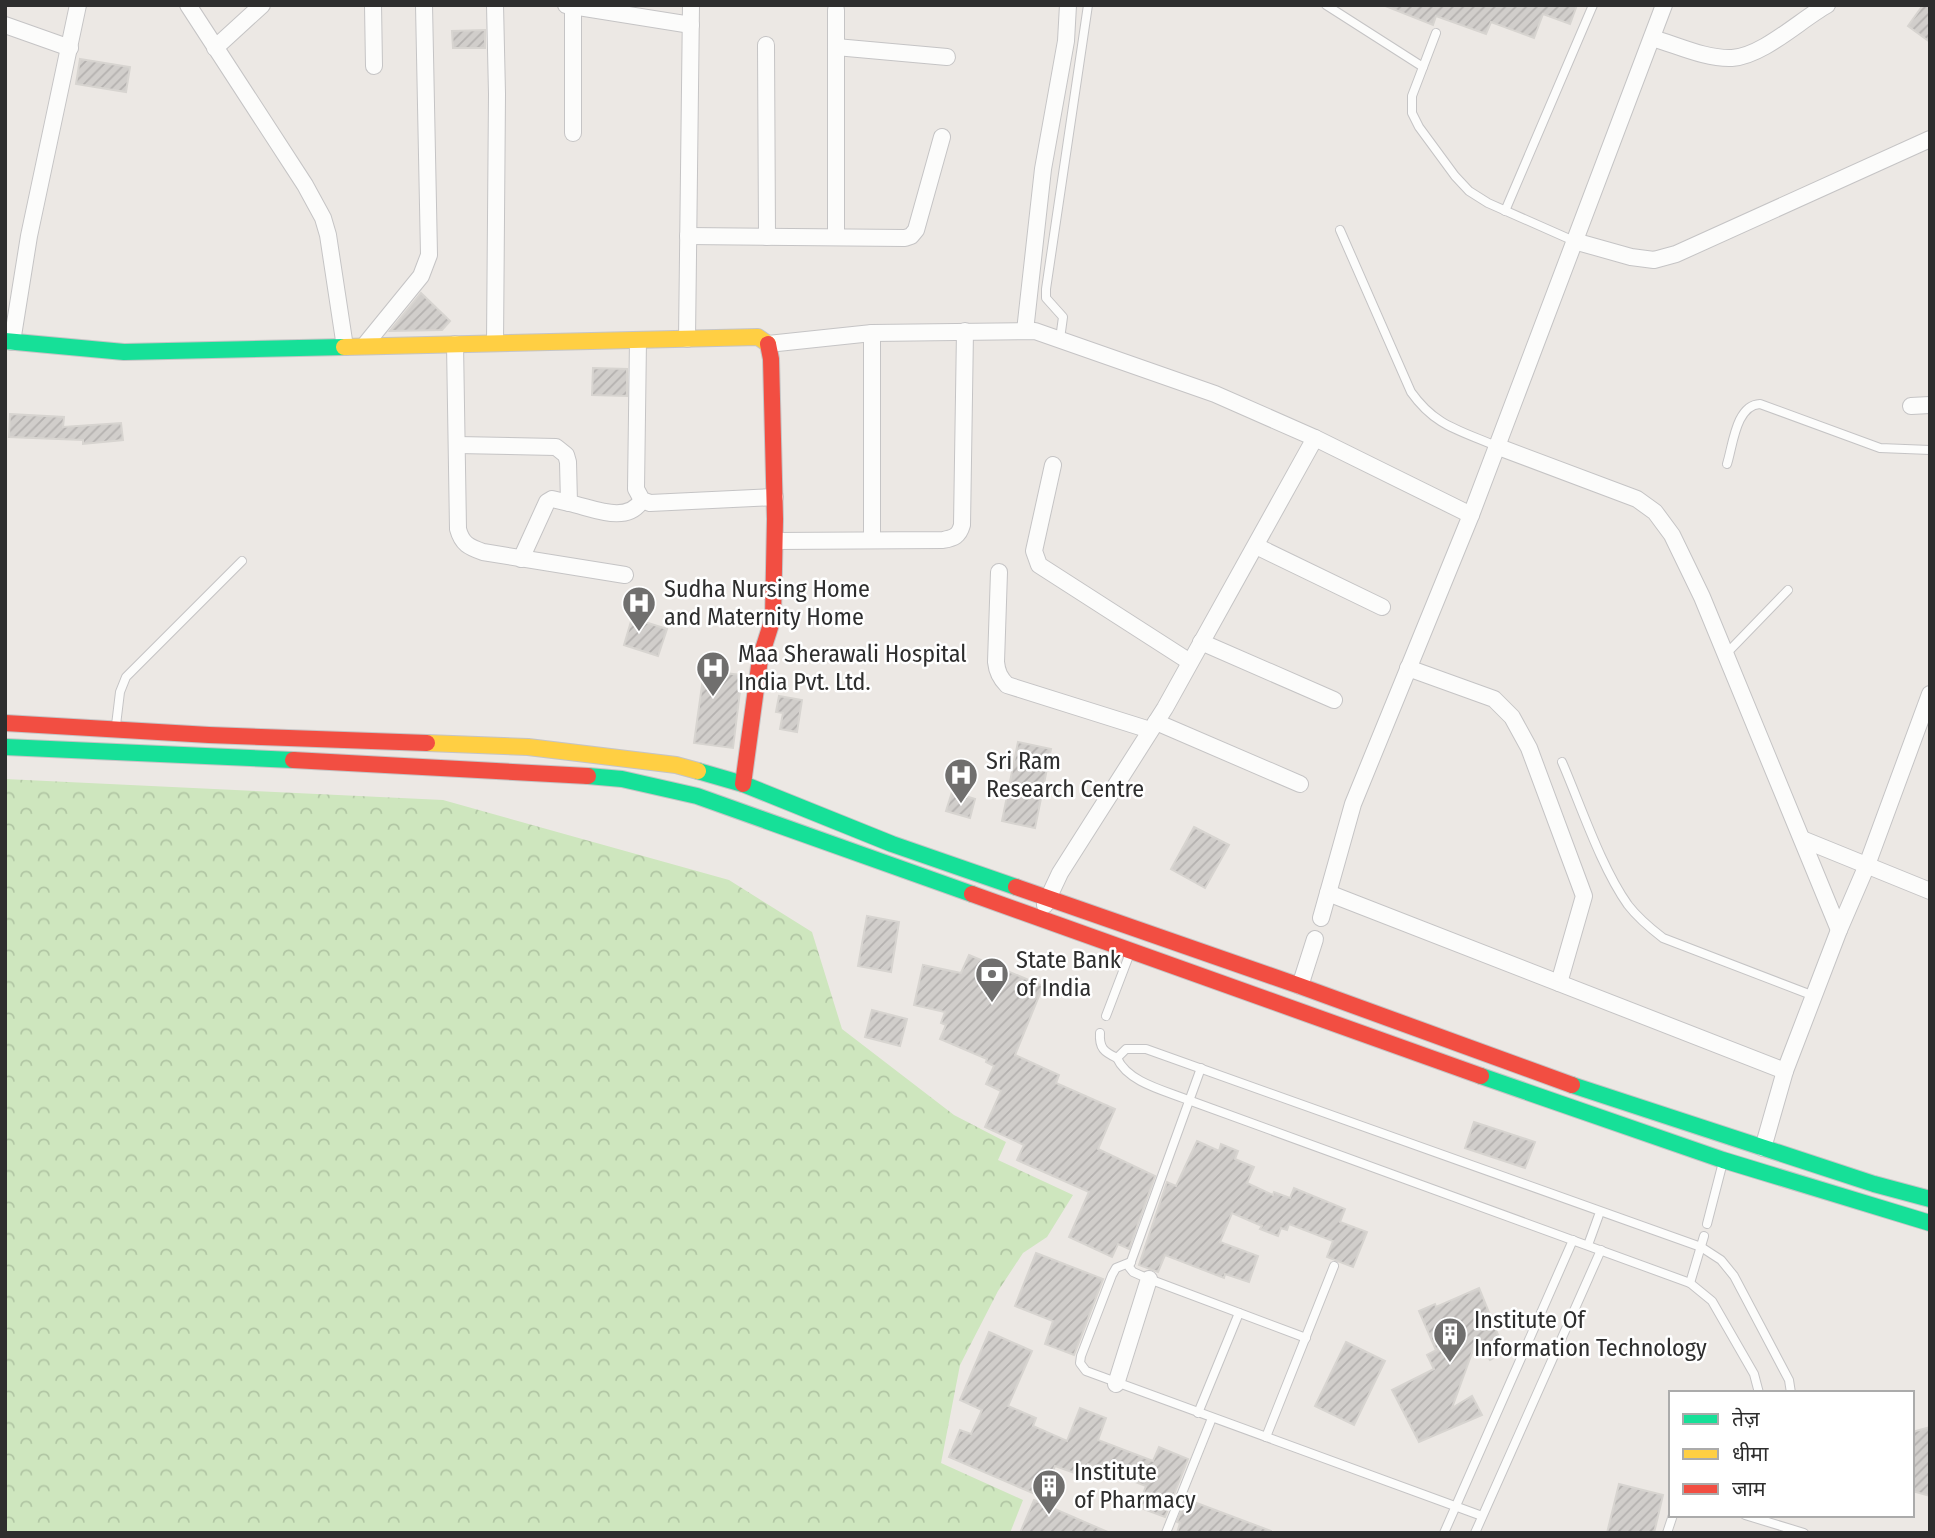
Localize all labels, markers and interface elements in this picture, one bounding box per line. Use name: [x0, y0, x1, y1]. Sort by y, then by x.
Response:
place label: Sudha Nursing Home and Maternity Home: [664, 575, 870, 631]
hospital icon: Sudha Nursing Home and Maternity Home: [620, 584, 658, 633]
place label: Maa Sherawali Hospital India Pvt. Ltd.: [738, 640, 967, 696]
hospital icon: Maa Sherawali Hospital India Pvt. Ltd.: [694, 649, 732, 698]
place label: Sri Ram Research Centre: [986, 747, 1144, 803]
hospital icon: Sri Ram Research Centre: [942, 756, 980, 805]
place label: State Bank of India: [1016, 946, 1122, 1002]
bank icon: State Bank of India: [973, 955, 1011, 1004]
place label: Institute Of Information Technology: [1474, 1306, 1707, 1362]
building icon: Institute Of Information Technology: [1431, 1315, 1469, 1364]
legend: [1669, 1391, 1914, 1517]
text: तेज़: [1732, 1406, 1760, 1432]
text: धीमा: [1732, 1441, 1769, 1467]
place label: Institute of Pharmacy: [1074, 1458, 1196, 1514]
building icon: Institute of Pharmacy: [1030, 1467, 1068, 1516]
text: जाम: [1732, 1476, 1766, 1502]

